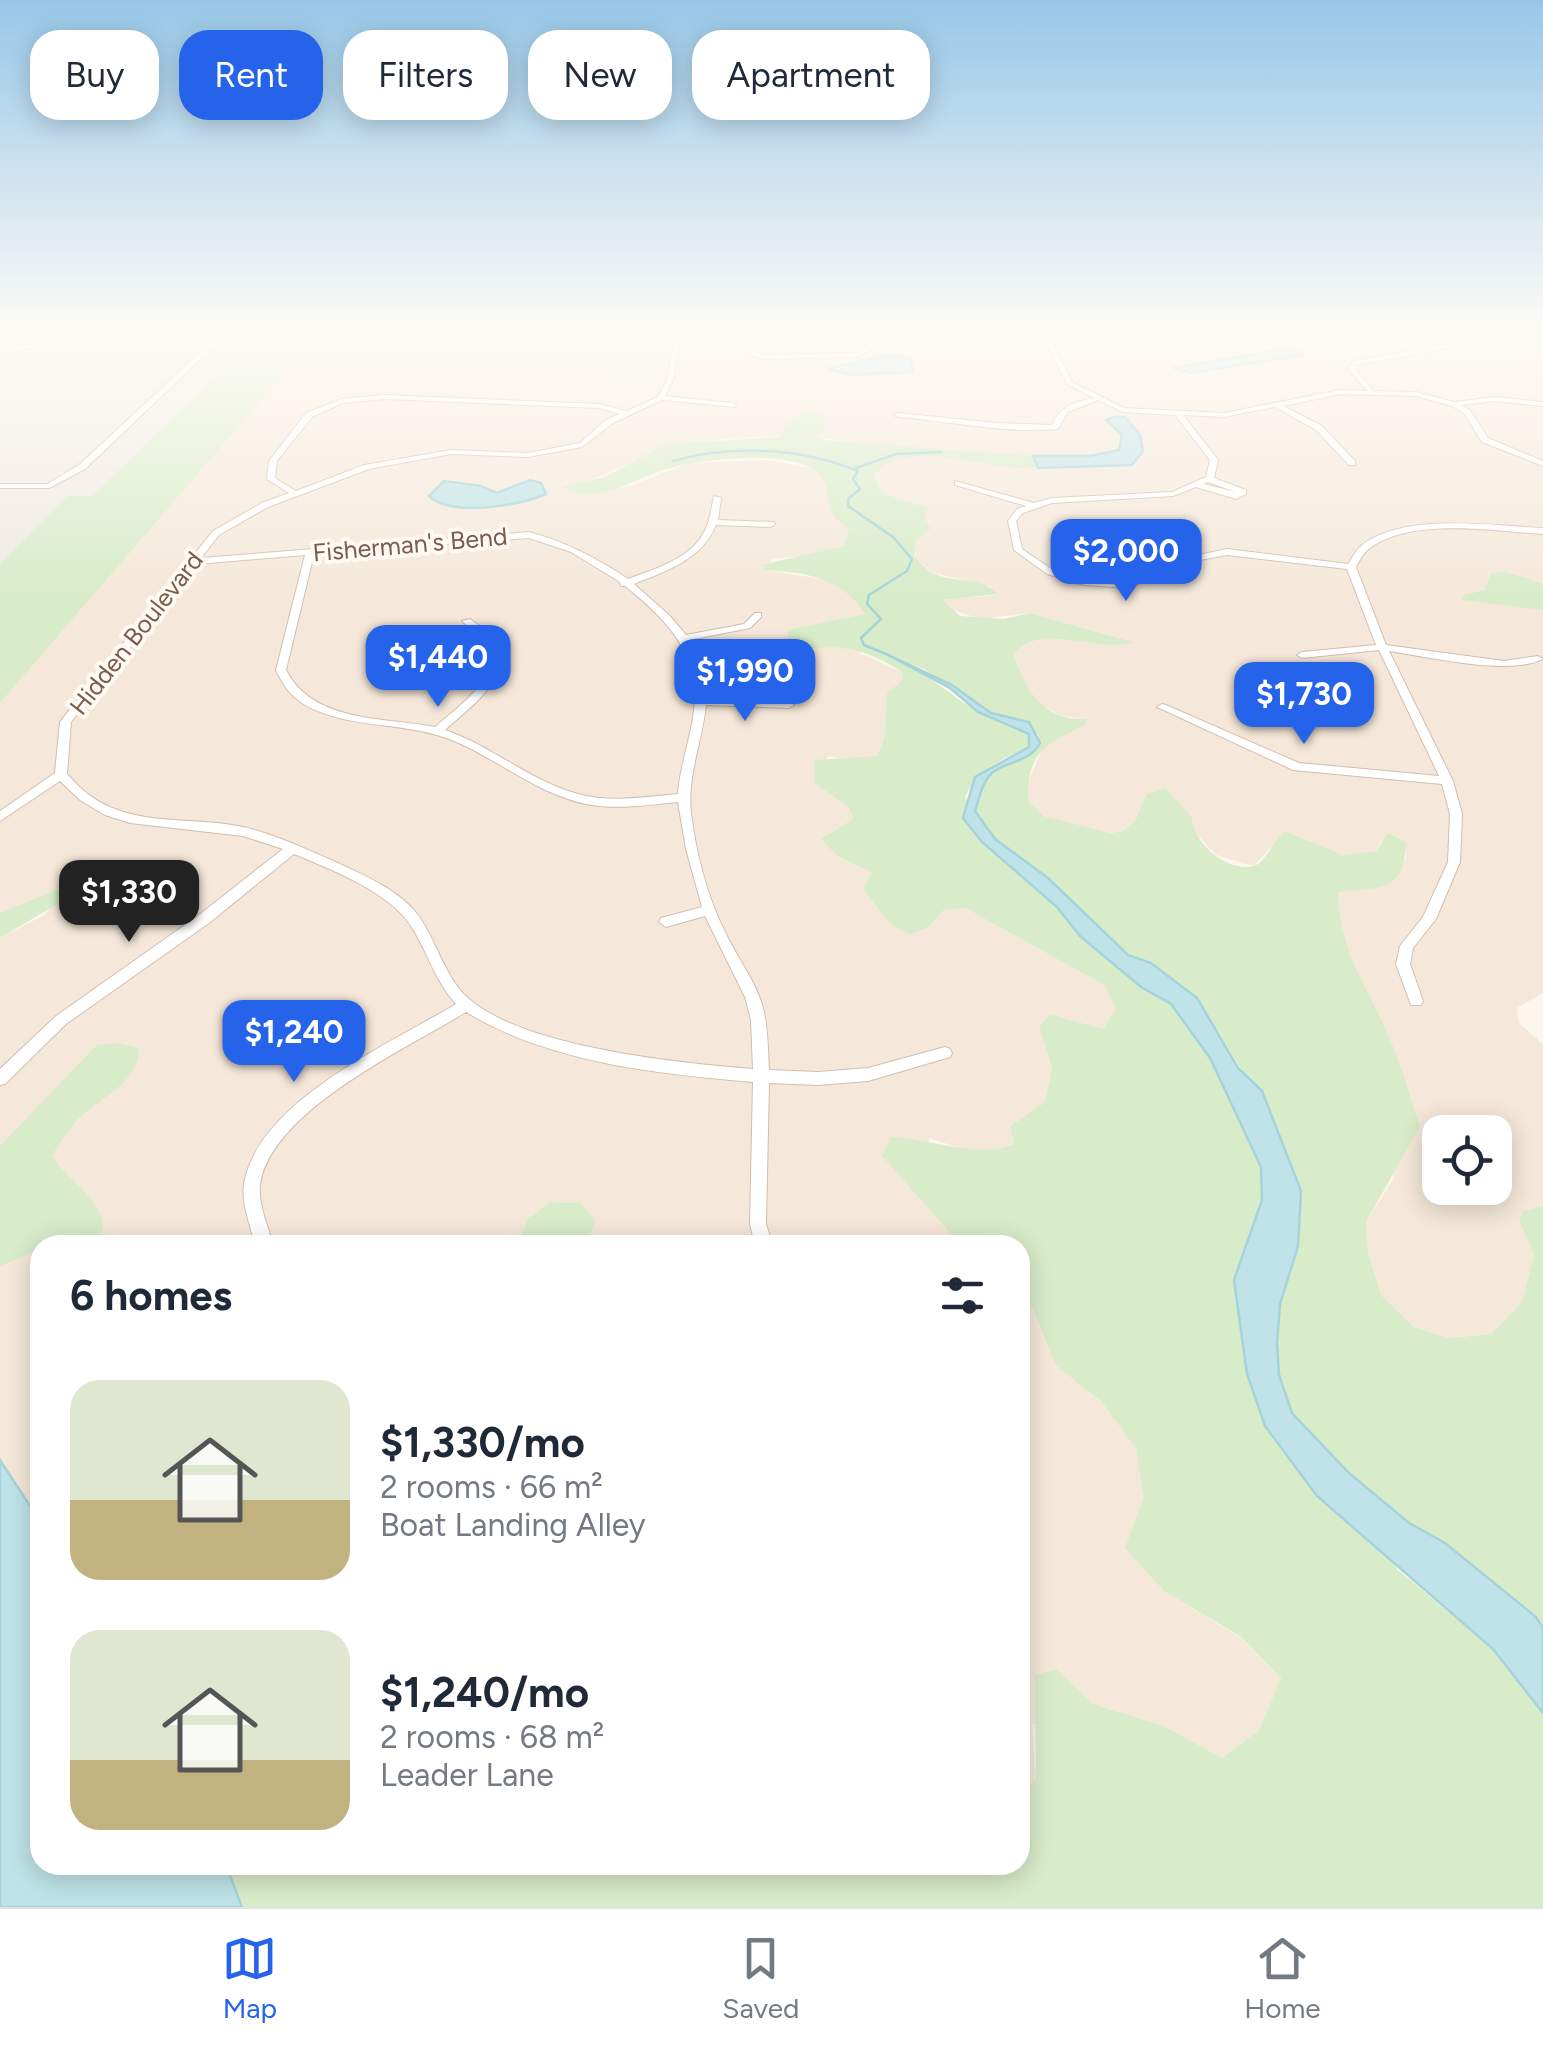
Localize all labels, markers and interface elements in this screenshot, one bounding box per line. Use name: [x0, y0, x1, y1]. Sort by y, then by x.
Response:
chip: Buy: [30, 30, 159, 120]
chip: Rent: [179, 30, 323, 120]
chip: Filters: [343, 30, 508, 120]
chip: New: [528, 30, 672, 120]
chip: Apartment: [692, 30, 930, 120]
pin: $2,000: [1045, 519, 1207, 604]
street label: Fisherman's Bend: [311, 521, 509, 567]
text: $2,000: [1073, 532, 1179, 570]
street label: Hidden Boulevard: [63, 545, 209, 721]
pin: $1,440: [357, 625, 519, 710]
text: $1,440: [388, 638, 488, 676]
pin: $1,990: [664, 639, 826, 724]
text: $1,990: [696, 652, 794, 690]
pin: $1,730: [1223, 662, 1385, 747]
text: $1,730: [1256, 675, 1352, 713]
pin: $1,330: [48, 860, 210, 945]
text: $1,330: [81, 873, 177, 911]
pin: $1,240: [213, 1000, 375, 1085]
text: $1,240: [245, 1013, 343, 1051]
map controls: [1422, 1115, 1512, 1205]
button: locate: [1422, 1115, 1512, 1205]
icon: filters: [935, 1268, 990, 1323]
text: 6 homes: [70, 1270, 232, 1321]
text: $1,330/mo: [380, 1417, 585, 1468]
icon: home: [150, 1420, 270, 1540]
text: 2 rooms · 66 m²: [380, 1468, 603, 1506]
text: Boat Landing Alley: [380, 1506, 646, 1544]
text: $1,240/mo: [380, 1667, 589, 1718]
icon: home: [150, 1670, 270, 1790]
text: 2 rooms · 68 m²: [380, 1718, 604, 1756]
text: Leader Lane: [380, 1756, 554, 1794]
tab: Map: [222, 1931, 277, 2025]
tab: Saved: [722, 1931, 799, 2025]
tab: Home: [1244, 1931, 1321, 2025]

